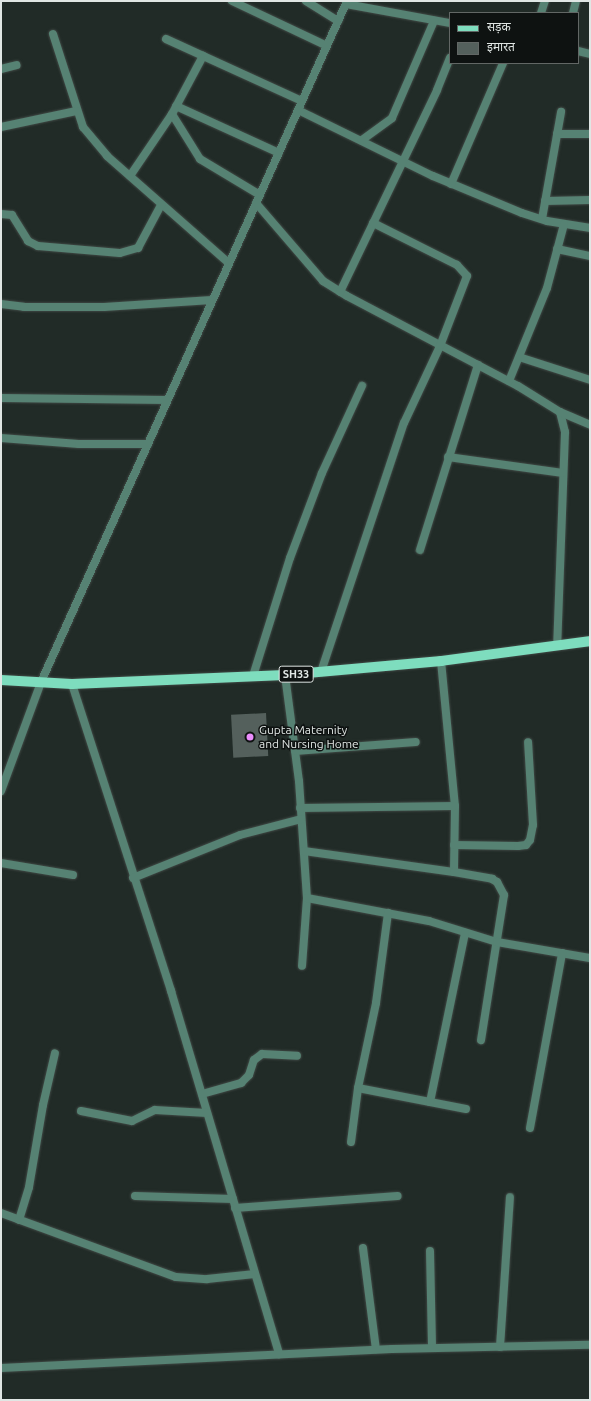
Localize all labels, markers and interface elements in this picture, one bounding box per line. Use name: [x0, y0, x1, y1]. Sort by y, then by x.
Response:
legend: [449, 12, 579, 64]
text: सड़क: [487, 20, 511, 33]
text: इमारत: [487, 40, 515, 53]
road number: SH33: [278, 665, 314, 683]
place label: Gupta Maternity and Nursing Home: [259, 723, 359, 751]
marker: Gupta Maternity and Nursing Home: [244, 731, 256, 743]

